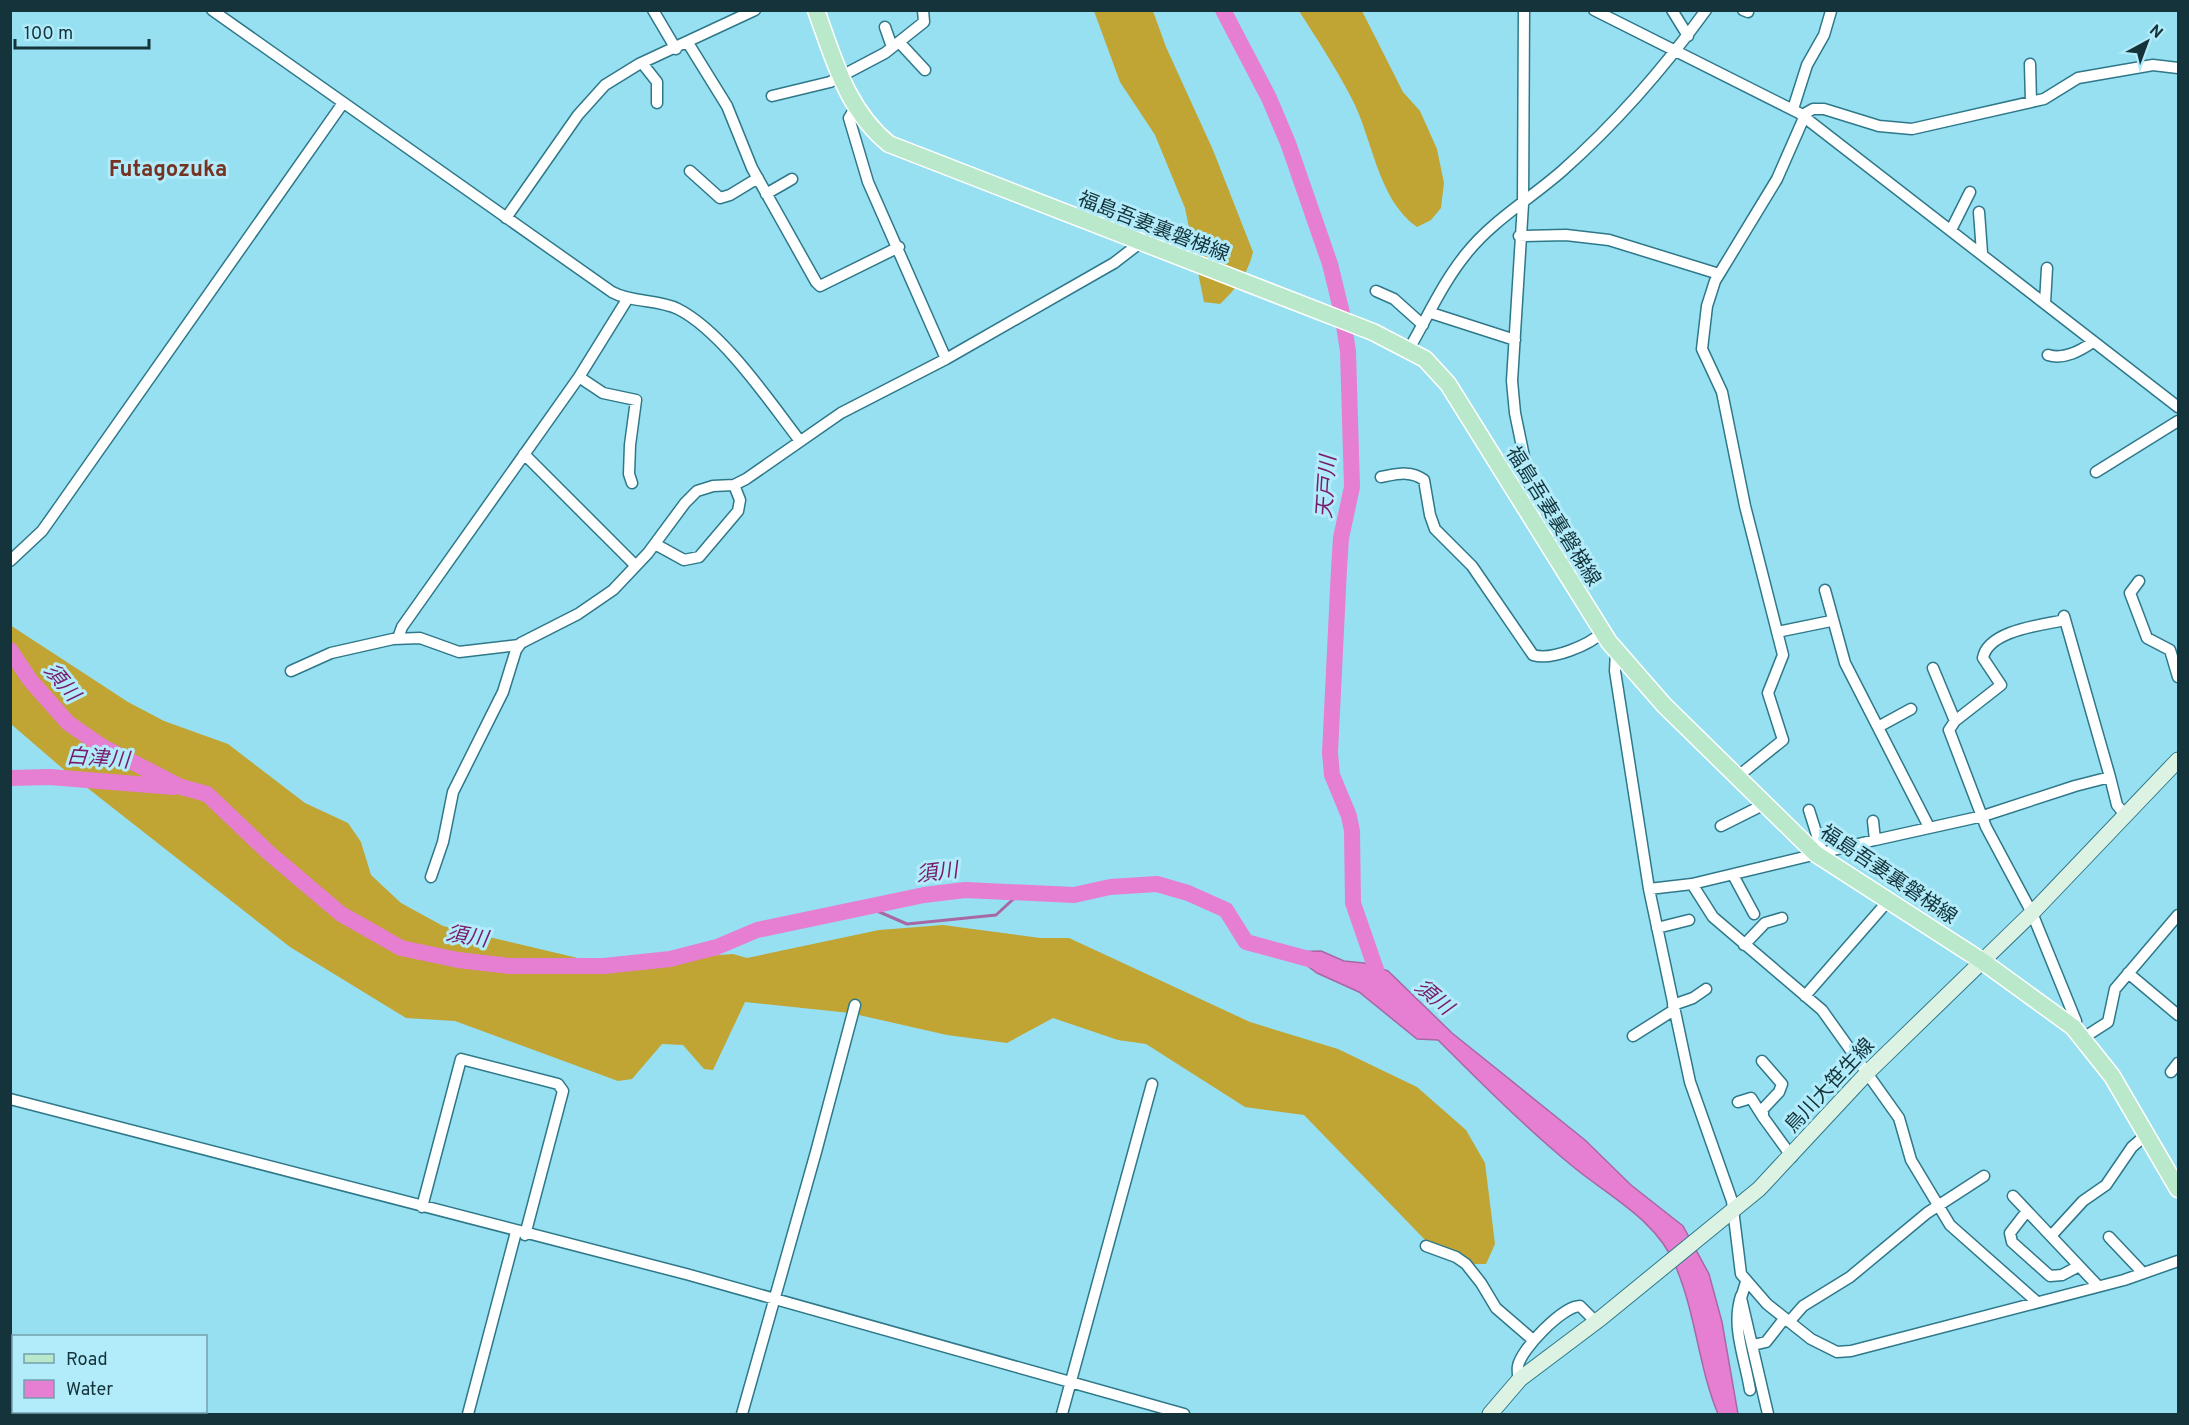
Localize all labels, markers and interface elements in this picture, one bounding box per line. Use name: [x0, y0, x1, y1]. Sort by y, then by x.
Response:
scale bar: [15, 12, 148, 50]
north arrow: [2117, 12, 2177, 72]
text: N: [2145, 21, 2166, 44]
text: 100 m: [24, 23, 73, 46]
district label: Futagozuka: [109, 157, 227, 184]
street label: 福島吾妻裏磐梯線: [1074, 187, 1233, 269]
street label: 福島吾妻裏磐梯線: [1499, 442, 1606, 592]
water label: 天戸川: [1312, 453, 1343, 519]
water label: 須川: [37, 658, 86, 709]
water label: 白津川: [66, 744, 132, 775]
street label: 福島吾妻裏磐梯線: [1814, 820, 1961, 931]
water label: 須川: [915, 857, 962, 889]
water label: 須川: [444, 921, 492, 954]
water label: 須川: [1408, 974, 1459, 1023]
street label: 鳥川大笹生線: [1780, 1034, 1881, 1139]
legend: [12, 1335, 207, 1413]
text: Road: [66, 1349, 108, 1372]
text: Water: [66, 1379, 113, 1402]

